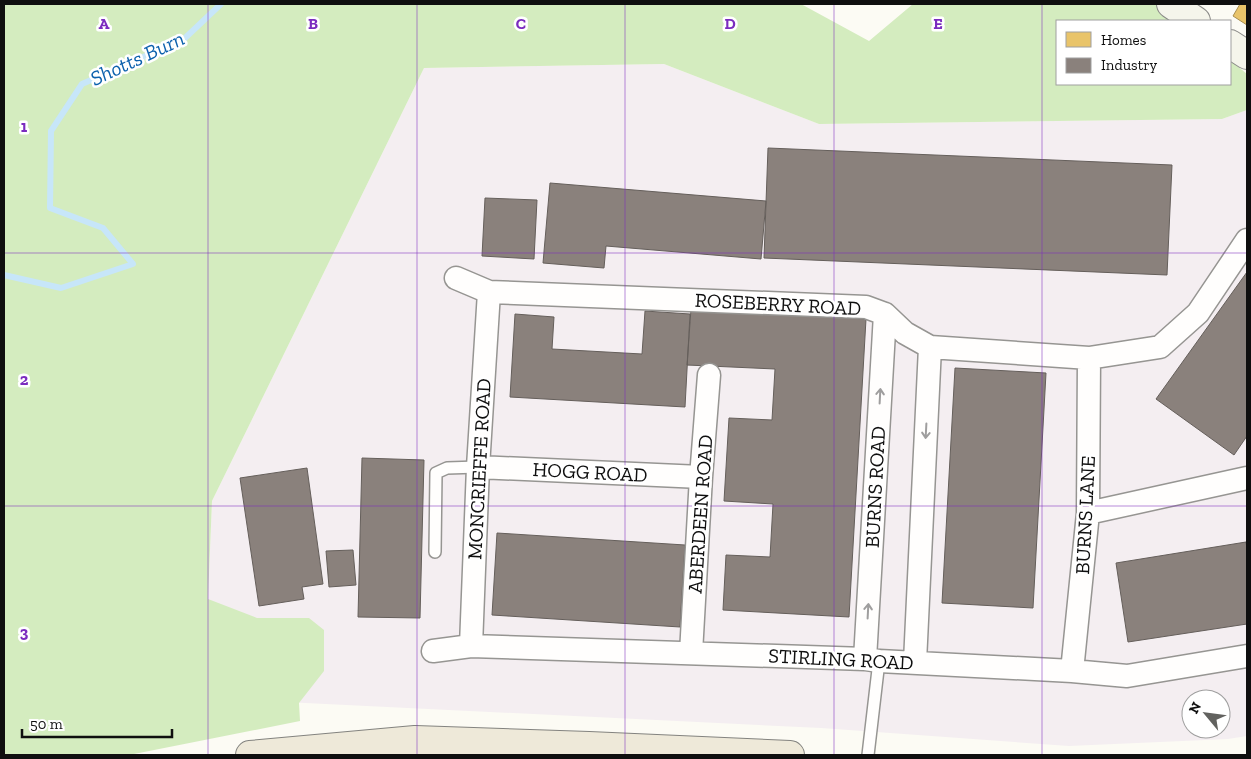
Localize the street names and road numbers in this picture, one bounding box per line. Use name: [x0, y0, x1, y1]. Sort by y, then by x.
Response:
street label: ROSEBERRY ROAD: [694, 288, 862, 320]
street label: MONCRIEFFE ROAD: [462, 378, 496, 560]
street label: BURNS ROAD: [860, 426, 890, 548]
street label: ABERDEEN ROAD: [682, 434, 718, 594]
street label: BURNS LANE: [1070, 455, 1100, 575]
street label: HOGG ROAD: [532, 457, 648, 487]
street label: STIRLING ROAD: [768, 643, 914, 675]

